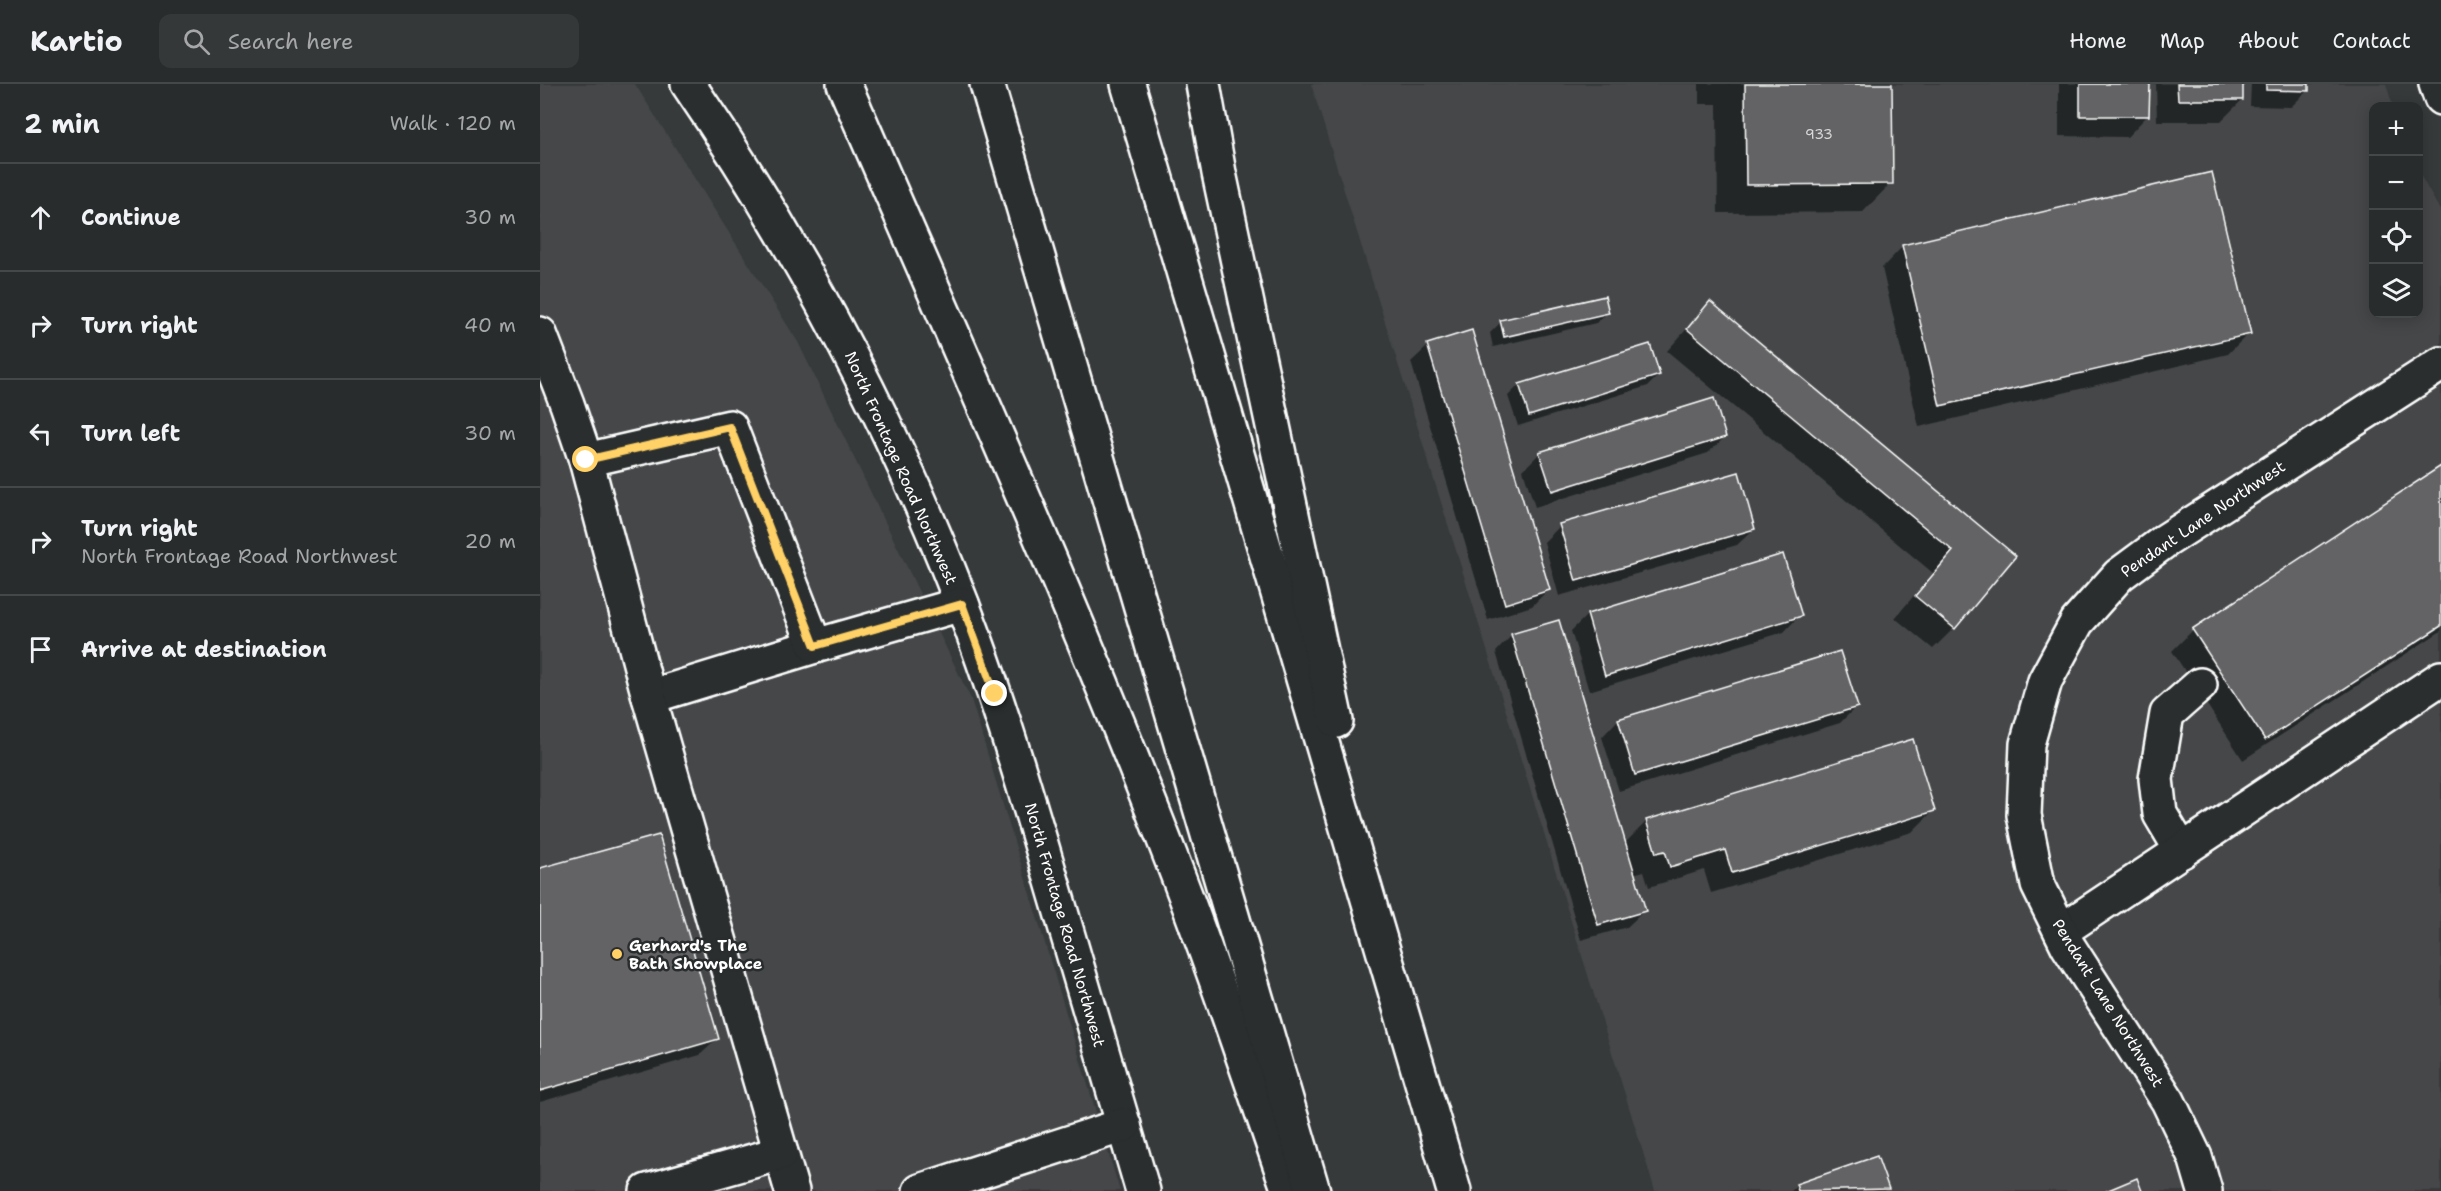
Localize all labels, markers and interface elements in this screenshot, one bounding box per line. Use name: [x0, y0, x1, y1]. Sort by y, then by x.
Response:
search box: [159, 14, 579, 68]
text: Kartio: [30, 22, 123, 60]
icon: search: [180, 25, 213, 58]
text: Search here: [228, 27, 353, 56]
text: Home: [2069, 27, 2127, 55]
text: Map: [2160, 27, 2205, 55]
text: About: [2238, 27, 2299, 55]
text: Contact: [2332, 27, 2411, 55]
map controls: [2369, 102, 2423, 318]
button: +: [2369, 102, 2423, 156]
text: 2 min: [24, 106, 100, 141]
text: Walk · 120 m: [390, 110, 516, 136]
house number: 933: [1805, 125, 1833, 143]
button: −: [2369, 156, 2423, 210]
icon: ahead: [24, 201, 57, 234]
text: Continue: [81, 203, 181, 232]
text: 30 m: [464, 204, 516, 230]
button: locate: [2369, 210, 2423, 264]
button: layers: [2369, 264, 2423, 318]
icon: right: [24, 309, 57, 342]
text: Turn right: [81, 311, 198, 340]
text: 40 m: [464, 312, 516, 338]
street label: North Frontage Road Northwest: [840, 348, 962, 588]
icon: left: [24, 417, 57, 450]
text: Turn left: [81, 419, 180, 448]
text: 30 m: [464, 420, 516, 446]
route start: [572, 446, 598, 472]
street label: Pendant Lane Northwest: [2117, 456, 2289, 582]
text: Turn right: [81, 514, 198, 543]
icon: right: [24, 525, 57, 558]
text: 20 m: [465, 528, 516, 554]
text: North Frontage Road Northwest: [81, 543, 398, 569]
icon: arrive: [24, 633, 57, 666]
text: Arrive at destination: [81, 635, 327, 664]
route end: [981, 680, 1007, 706]
street label: North Frontage Road Northwest: [1020, 800, 1110, 1050]
street label: Pendant Lane Northwest: [2048, 915, 2168, 1091]
place label: Gerhard's The Bath Showplace: [629, 935, 763, 974]
marker: Gerhard's The Bath Showplace: [610, 947, 624, 961]

